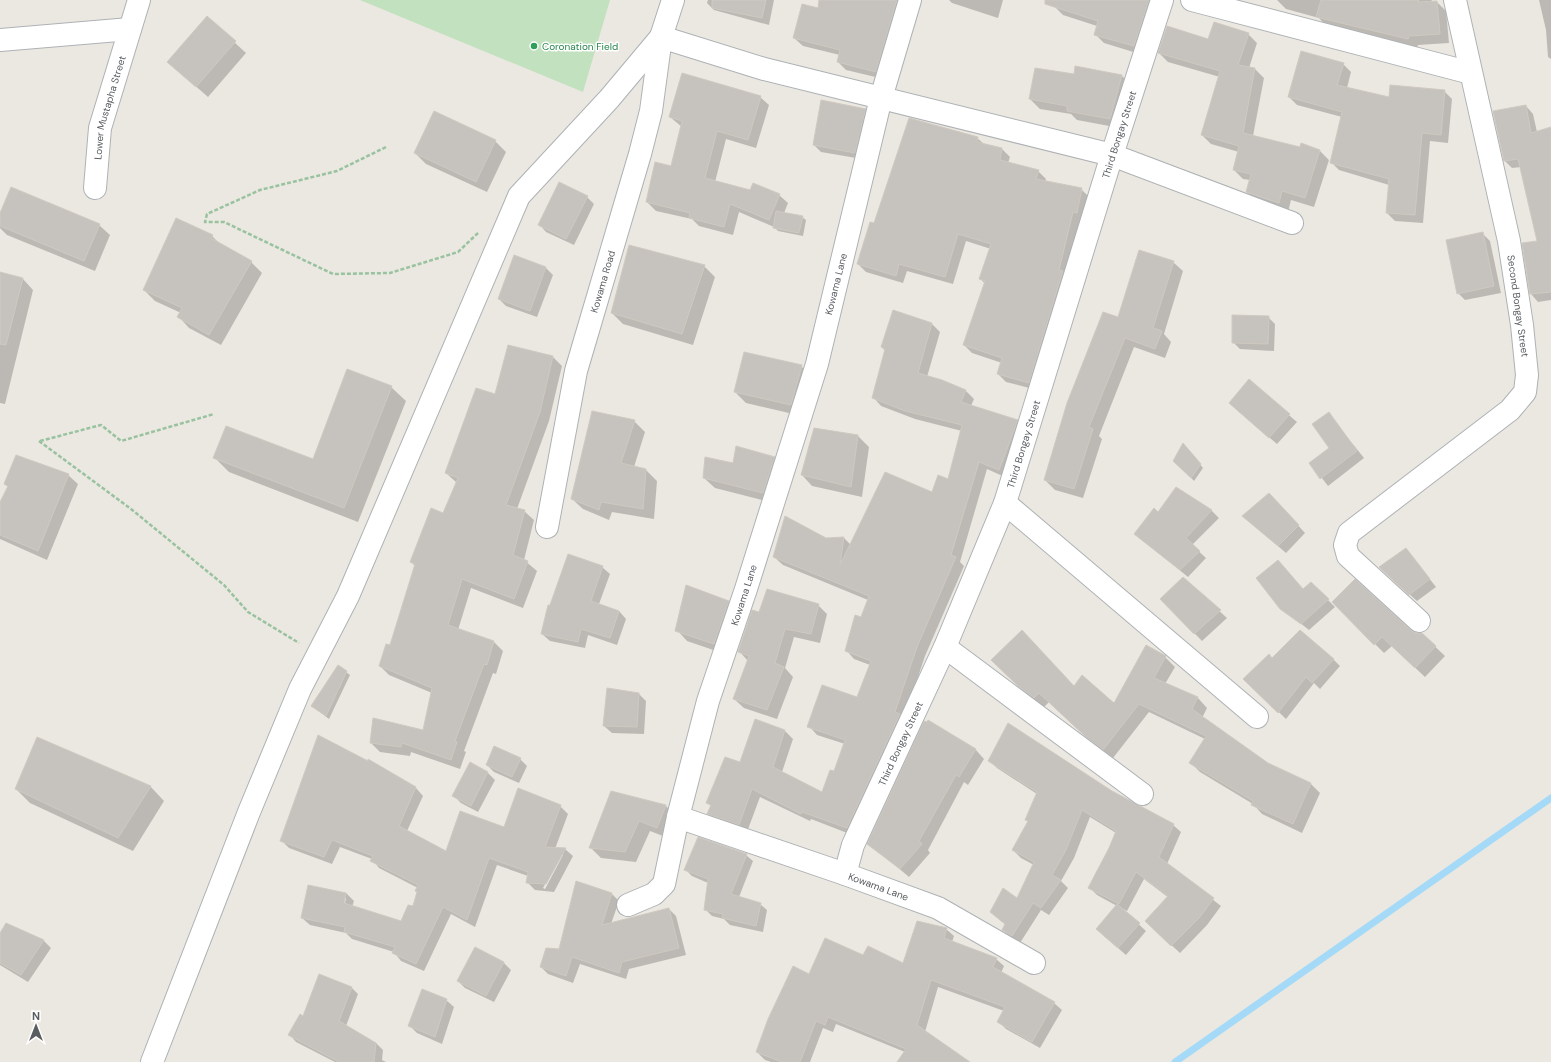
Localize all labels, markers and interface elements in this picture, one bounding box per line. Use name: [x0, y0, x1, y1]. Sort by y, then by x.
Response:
place label: Coronation Field: [542, 40, 618, 53]
marker: Coronation Field: [529, 41, 539, 51]
street label: Lower Mustapha Street: [91, 54, 128, 160]
street label: Third Bongay Street: [1099, 89, 1139, 180]
street label: Kowama Road: [587, 249, 618, 314]
street label: Kowama Lane: [822, 251, 850, 316]
street label: Second Bongay Street: [1504, 254, 1532, 358]
street label: Third Bongay Street: [1003, 398, 1043, 490]
street label: Kowama Lane: [728, 563, 760, 627]
street label: Third Bongay Street: [875, 699, 925, 788]
street label: Kowama Lane: [847, 869, 911, 903]
north arrow: [16, 1006, 56, 1046]
text: N: [32, 1009, 40, 1023]

